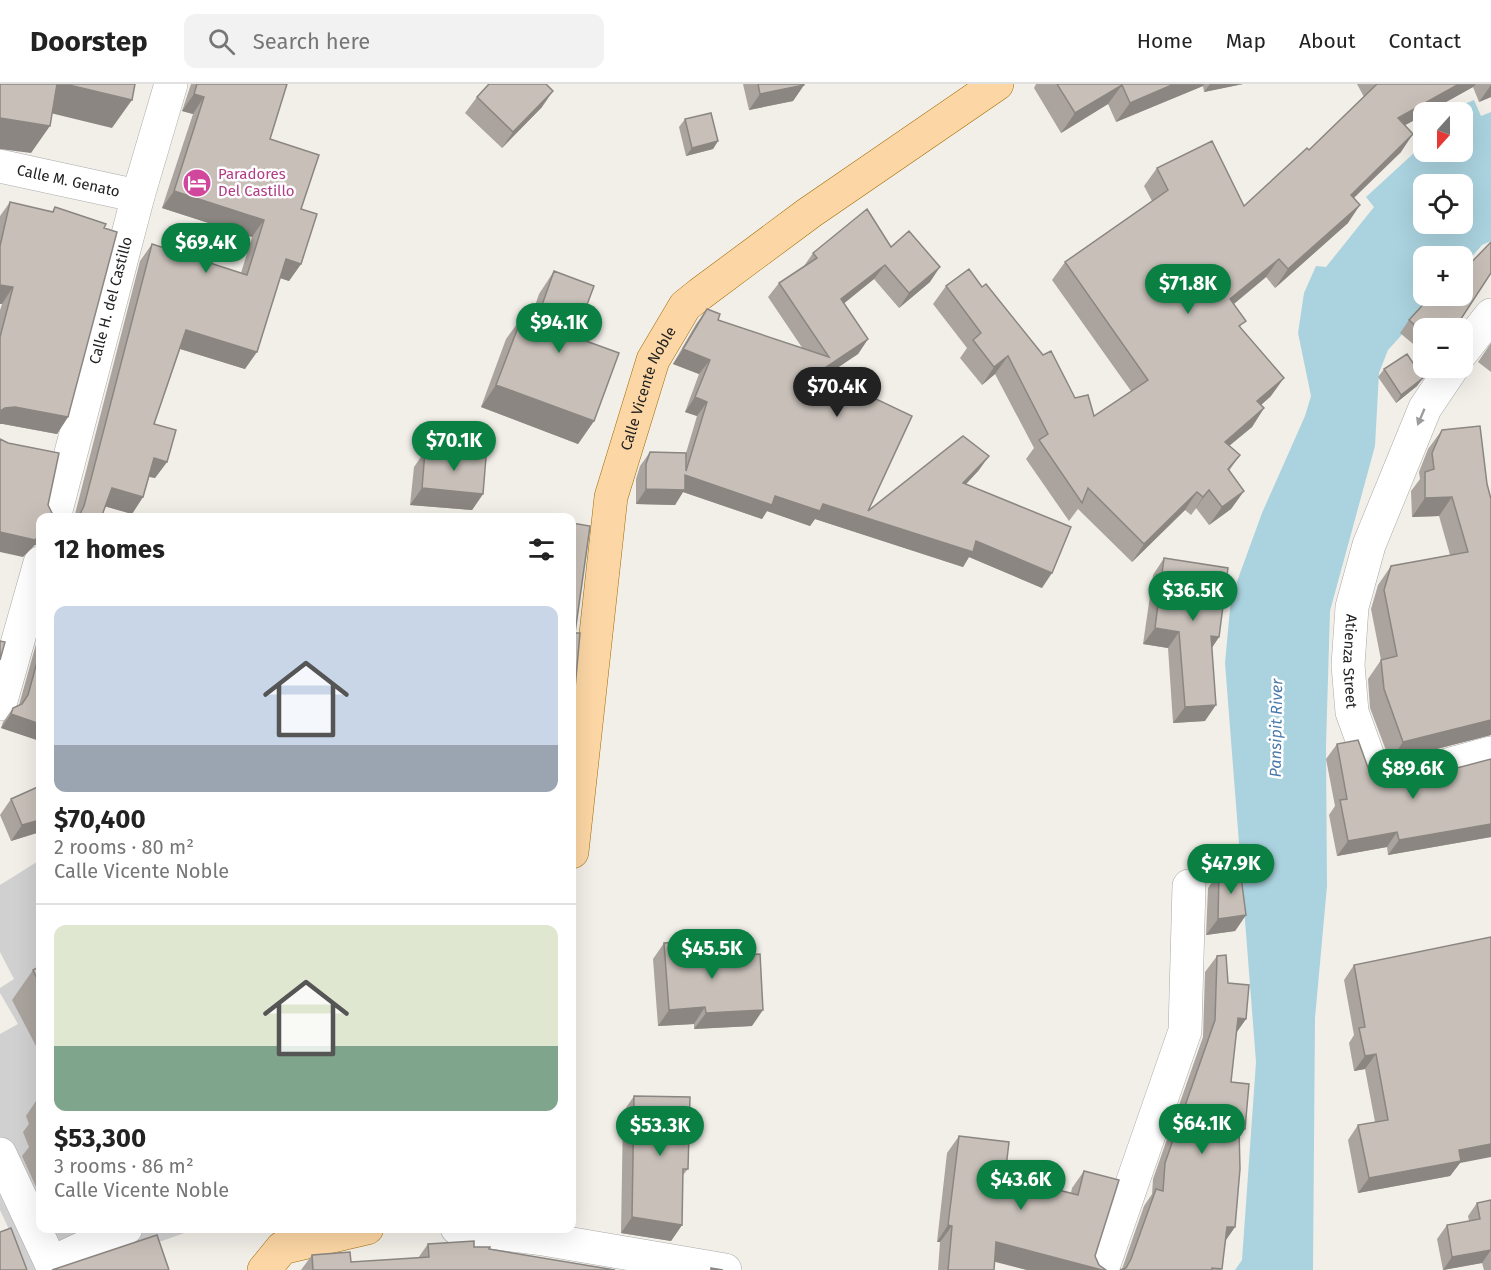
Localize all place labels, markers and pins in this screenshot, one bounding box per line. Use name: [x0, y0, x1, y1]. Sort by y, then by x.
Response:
place label: Paradores Del Castillo: [218, 165, 295, 200]
hotel icon: Paradores Del Castillo: [181, 167, 213, 199]
pin: $69.4K: [157, 223, 255, 274]
pin: $71.8K: [1139, 264, 1237, 315]
pin: $94.1K: [510, 303, 608, 354]
pin: $70.4K: [788, 367, 886, 418]
pin: $70.1K: [405, 421, 503, 472]
pin: $36.5K: [1144, 571, 1242, 622]
pin: $89.6K: [1364, 749, 1462, 800]
pin: $47.9K: [1182, 844, 1280, 895]
pin: $45.5K: [663, 929, 761, 980]
pin: $64.1K: [1153, 1104, 1251, 1155]
pin: $53.3K: [611, 1106, 709, 1157]
pin: $43.6K: [972, 1160, 1070, 1211]

